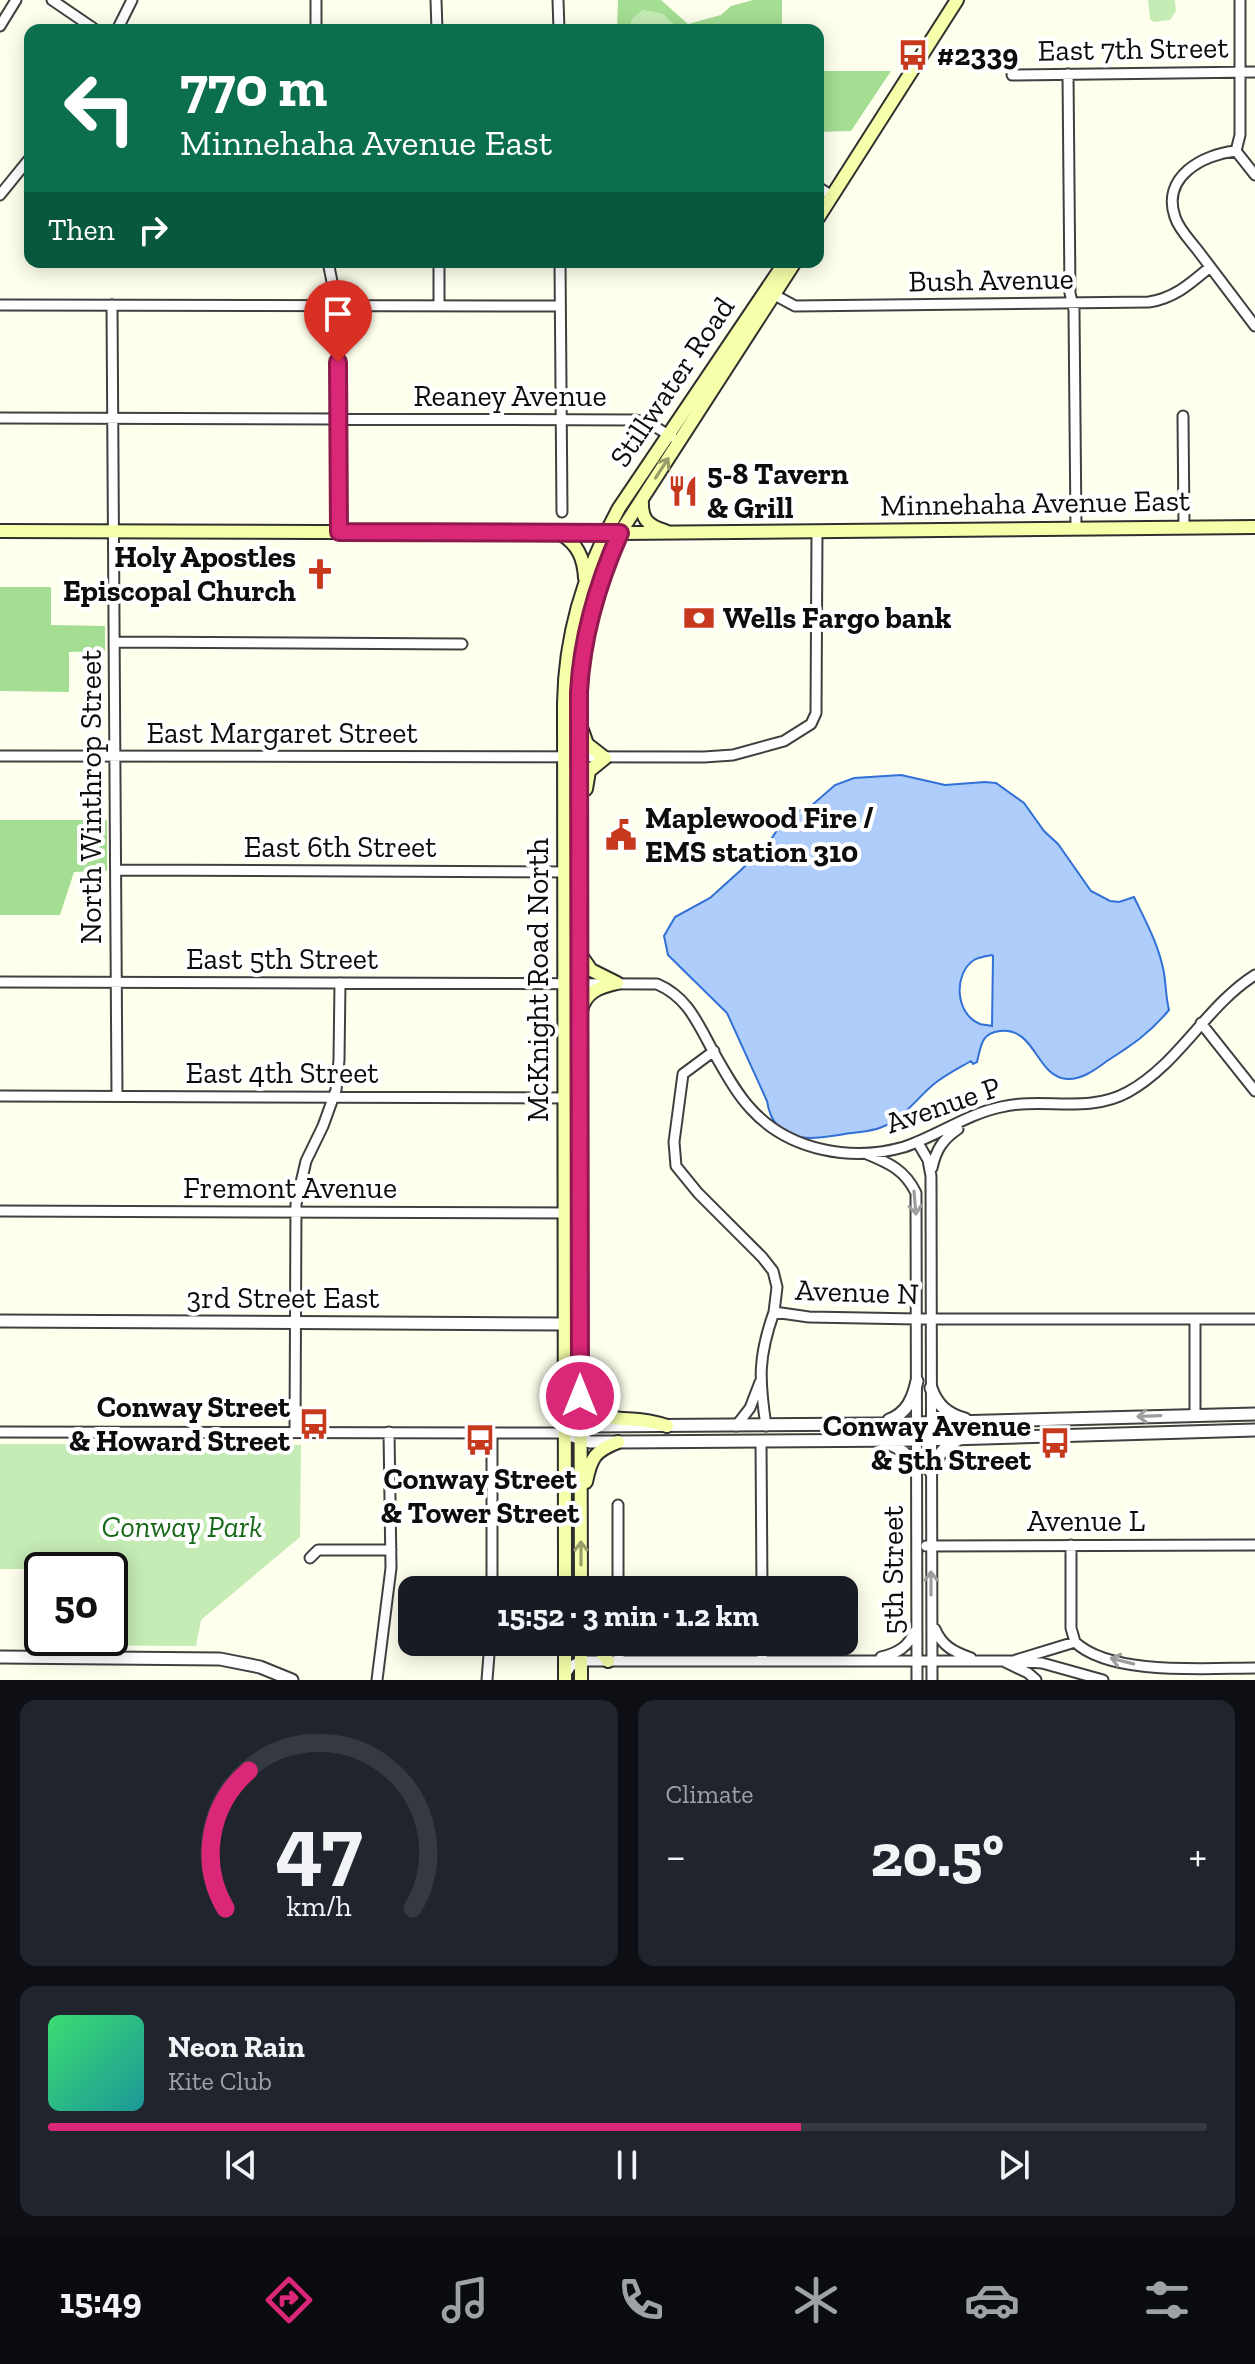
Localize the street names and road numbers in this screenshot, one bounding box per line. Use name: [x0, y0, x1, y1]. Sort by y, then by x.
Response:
street label: East 7th Street: [1037, 29, 1229, 69]
street label: Bush Avenue: [908, 261, 1074, 299]
street label: Stillwater Road: [602, 290, 742, 474]
street label: Reaney Avenue: [413, 378, 607, 414]
street label: Minnehaha Avenue East: [880, 482, 1190, 524]
street label: North Winthrop Street: [73, 650, 109, 944]
street label: East Margaret Street: [146, 715, 418, 751]
street label: East 6th Street: [244, 829, 436, 865]
street label: McKnight Road North: [520, 838, 556, 1122]
street label: East 5th Street: [186, 941, 378, 977]
street label: East 4th Street: [186, 1055, 378, 1091]
street label: Avenue P: [881, 1069, 1005, 1141]
street label: Fremont Avenue: [183, 1170, 397, 1206]
street label: Avenue N: [794, 1272, 920, 1312]
street label: 3rd Street East: [187, 1280, 379, 1316]
street label: Avenue L: [1027, 1503, 1145, 1539]
street label: 5th Street: [875, 1506, 911, 1634]

